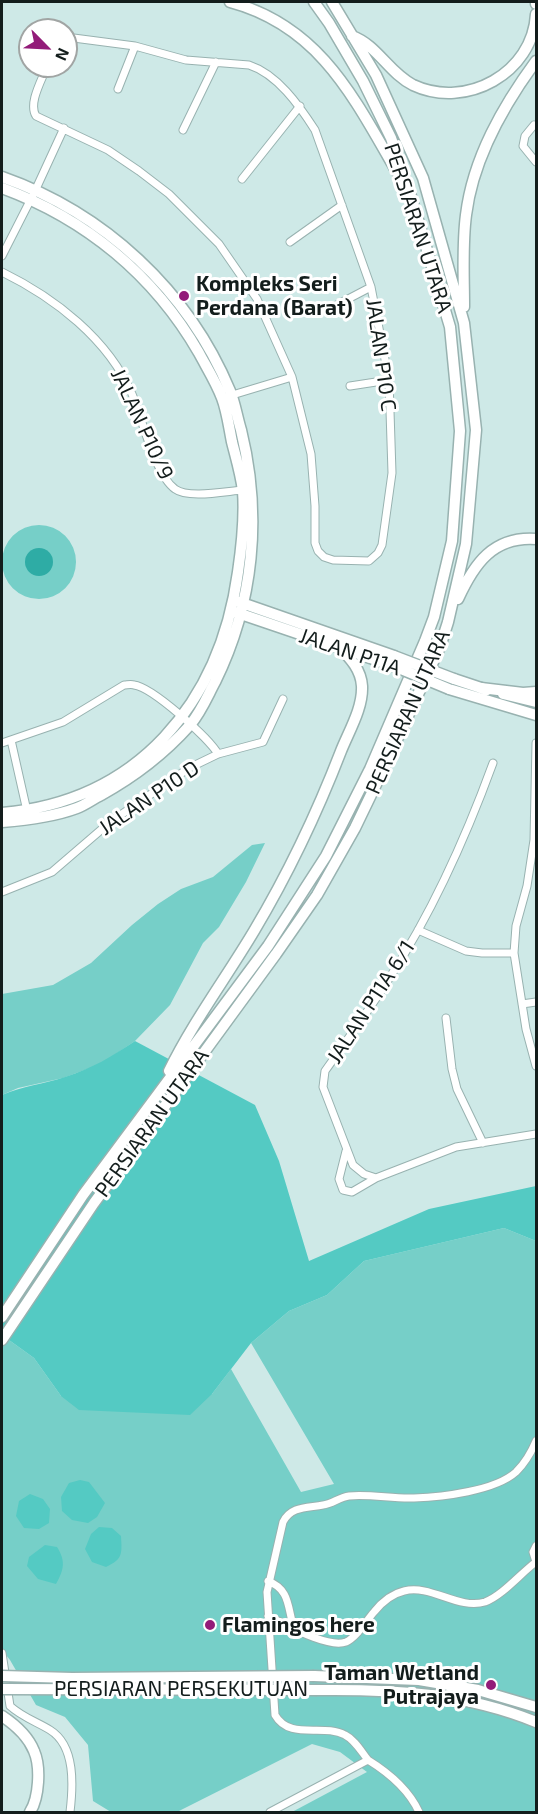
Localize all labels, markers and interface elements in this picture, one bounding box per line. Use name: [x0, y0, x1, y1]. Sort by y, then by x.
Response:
north arrow: [18, 18, 78, 78]
text: N: [52, 46, 74, 64]
street label: PERSIARAN UTARA: [379, 140, 457, 316]
place label: Kompleks Seri Perdana (Barat): [196, 271, 353, 321]
marker: Kompleks Seri Perdana (Barat): [177, 289, 191, 303]
street label: JALAN P10 C: [361, 297, 401, 413]
street label: JALAN P10/9: [105, 364, 179, 484]
street label: JALAN P11A: [296, 623, 404, 681]
street label: PERSIARAN UTARA: [360, 626, 456, 798]
street label: JALAN P10 D: [94, 755, 204, 841]
street label: JALAN P11A 6/1: [322, 936, 420, 1068]
street label: PERSIARAN UTARA: [90, 1044, 214, 1202]
place label: Flamingos here: [222, 1612, 375, 1638]
marker: Flamingos here: [203, 1618, 217, 1632]
place label: Taman Wetland Putrajaya: [324, 1660, 479, 1710]
street label: PERSIARAN PERSEKUTUAN: [54, 1676, 308, 1702]
marker: Taman Wetland Putrajaya: [484, 1678, 498, 1692]

